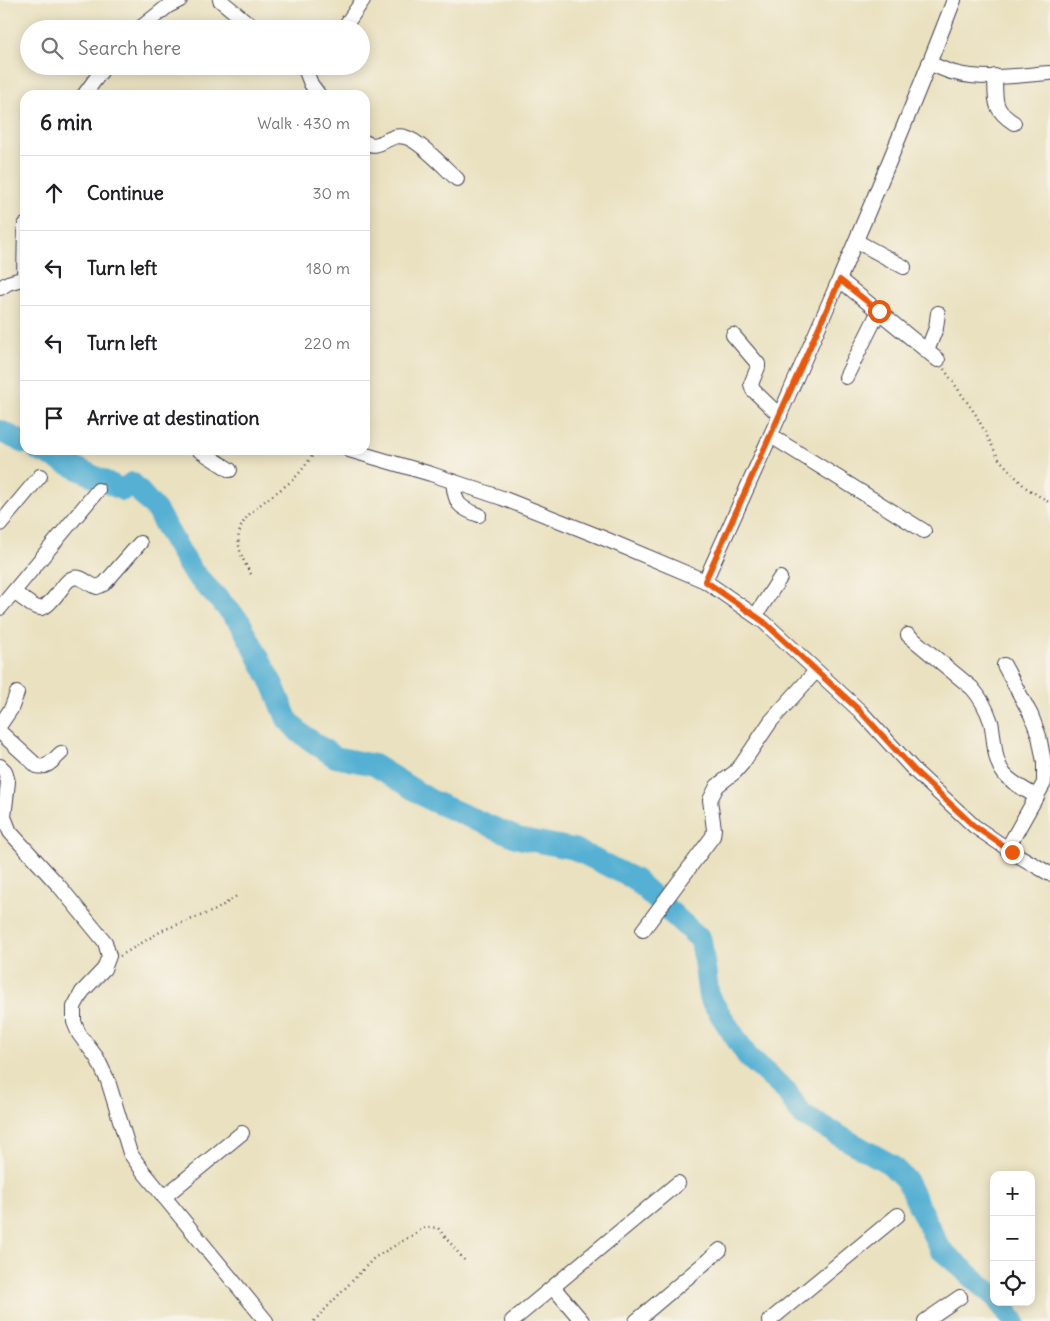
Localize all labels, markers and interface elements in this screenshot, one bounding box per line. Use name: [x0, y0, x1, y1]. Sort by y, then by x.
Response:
search box: [20, 20, 370, 75]
icon: search: [38, 34, 66, 62]
text: Search here: [78, 36, 181, 60]
text: 6 min: [40, 109, 92, 136]
text: Walk · 430 m: [257, 113, 350, 133]
icon: ahead: [40, 179, 68, 207]
text: Continue: [87, 181, 164, 205]
text: 30 m: [313, 183, 350, 203]
icon: left: [40, 254, 68, 282]
text: Turn left: [87, 256, 157, 280]
text: 180 m: [306, 258, 350, 278]
route start: [868, 300, 891, 323]
icon: left: [40, 329, 68, 357]
text: Turn left: [87, 331, 157, 355]
text: 220 m: [304, 333, 350, 353]
icon: arrive: [40, 404, 68, 432]
text: Arrive at destination: [87, 406, 260, 430]
route end: [1001, 841, 1024, 864]
map controls: [990, 1171, 1035, 1306]
button: +: [990, 1171, 1035, 1216]
button: −: [990, 1216, 1035, 1261]
button: locate: [990, 1261, 1035, 1306]

